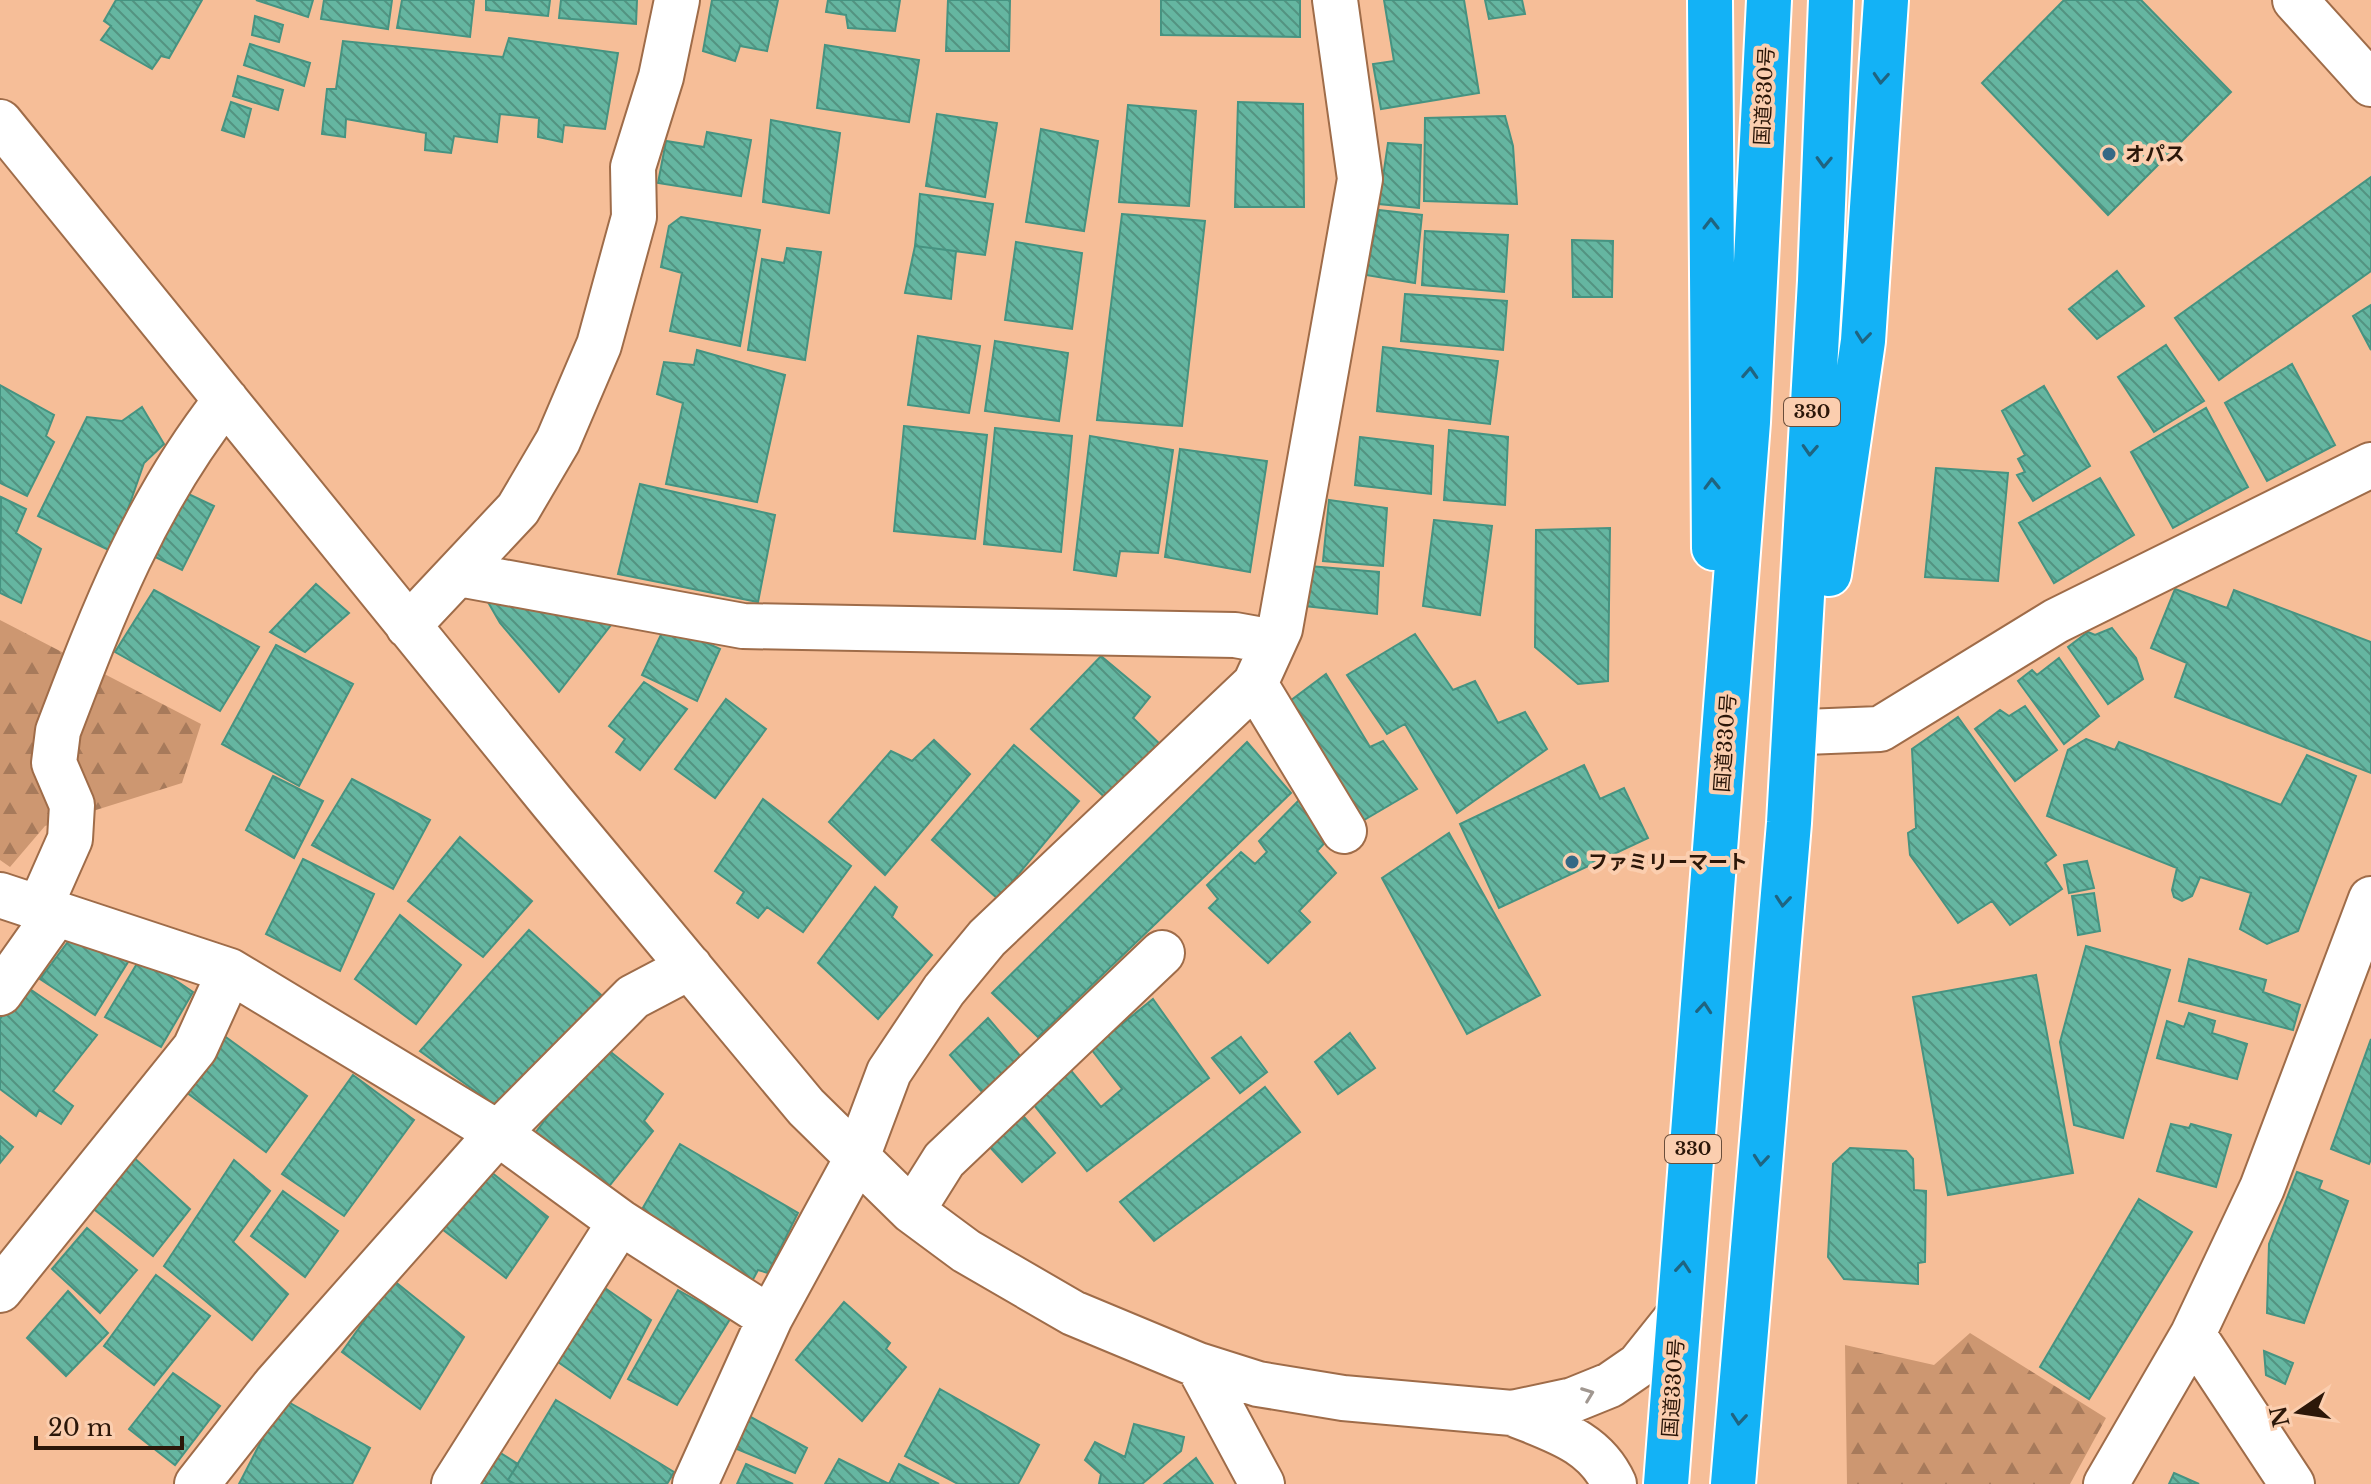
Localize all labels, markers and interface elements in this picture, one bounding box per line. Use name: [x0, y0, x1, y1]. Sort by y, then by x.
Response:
street label: 国道330号: [1749, 46, 1779, 146]
one-way arrow: [1873, 72, 1890, 85]
place label: オパス: [2125, 142, 2185, 166]
marker: オパス: [2100, 145, 2118, 163]
one-way arrow: [1816, 156, 1833, 169]
one-way arrow: [1702, 217, 1720, 230]
one-way arrow: [1855, 331, 1872, 344]
one-way arrow: [1742, 366, 1759, 379]
road number: 330: [1784, 398, 1840, 426]
one-way arrow: [1802, 443, 1819, 456]
one-way arrow: [1703, 477, 1721, 490]
street label: 国道330号: [1710, 693, 1740, 793]
place label: ファミリーマート: [1588, 850, 1748, 874]
marker: ファミリーマート: [1563, 853, 1581, 871]
one-way arrow: [1774, 894, 1791, 907]
one-way arrow: [1695, 1001, 1712, 1014]
road number: 330: [1665, 1135, 1721, 1163]
one-way arrow: [1752, 1154, 1769, 1167]
one-way arrow: [1674, 1260, 1691, 1273]
street label: 国道330号: [1658, 1338, 1688, 1438]
north arrow: [2259, 1372, 2339, 1452]
one-way arrow: [1580, 1387, 1594, 1404]
scale bar: [36, 1400, 182, 1450]
text: N: [2264, 1403, 2295, 1430]
text: 20 m: [48, 1413, 113, 1442]
one-way arrow: [1731, 1413, 1748, 1426]

